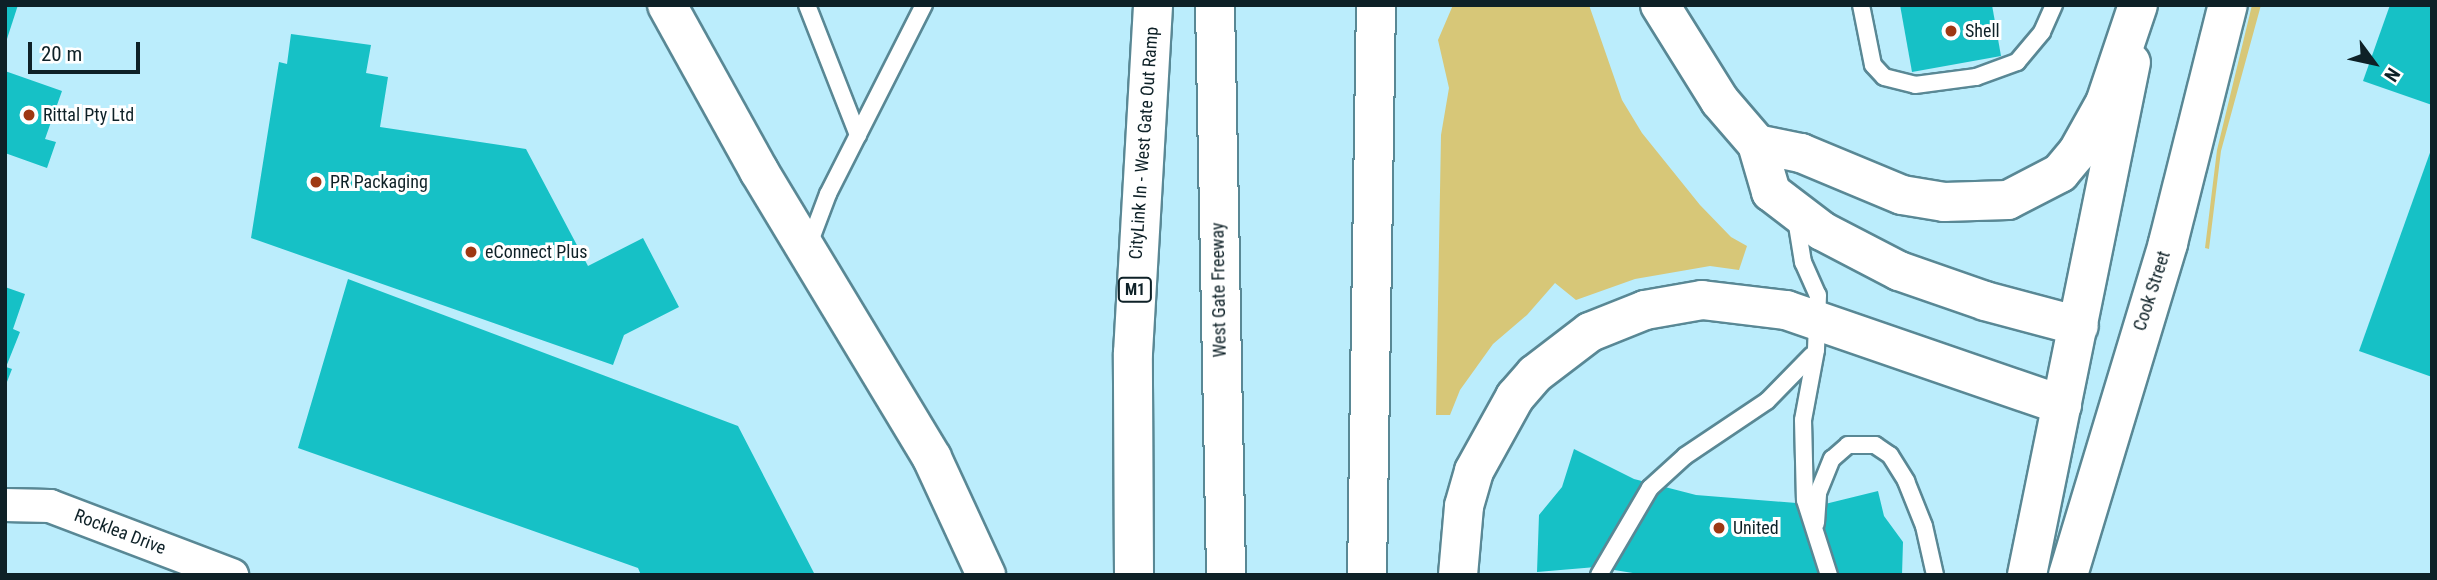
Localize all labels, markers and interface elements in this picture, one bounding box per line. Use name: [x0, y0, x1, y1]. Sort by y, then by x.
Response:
place label: Shell: [1965, 20, 2000, 42]
marker: Shell: [1943, 23, 1959, 39]
street label: CityLink In - West Gate Out Ramp: [1125, 26, 1163, 260]
scale bar: [32, 28, 144, 72]
north arrow: [2339, 28, 2409, 98]
text: 20 m: [41, 42, 82, 66]
text: N: [2379, 64, 2405, 86]
place label: Rittal Pty Ltd: [43, 104, 134, 126]
marker: Rittal Pty Ltd: [21, 107, 37, 123]
place label: PR Packaging: [330, 171, 428, 193]
marker: PR Packaging: [308, 174, 324, 190]
street label: West Gate Freeway: [1207, 222, 1231, 358]
place label: eConnect Plus: [485, 241, 587, 263]
marker: eConnect Plus: [463, 244, 479, 260]
street label: Cook Street: [2129, 248, 2175, 334]
road number: M1: [1118, 278, 1152, 302]
street label: Rocklea Drive: [71, 505, 169, 559]
place label: United: [1733, 517, 1779, 539]
marker: United: [1711, 520, 1727, 536]

